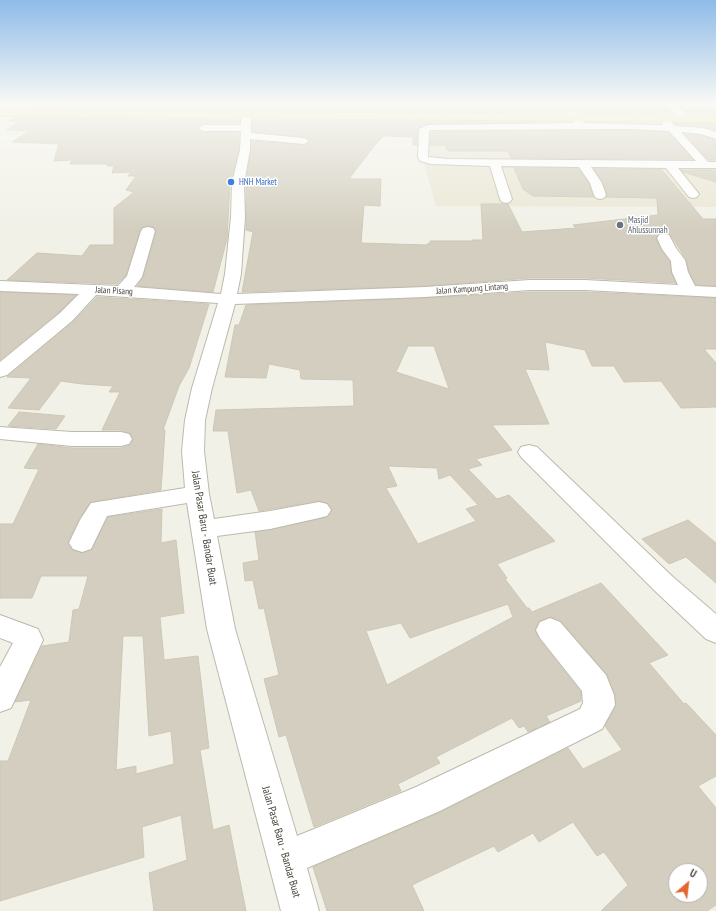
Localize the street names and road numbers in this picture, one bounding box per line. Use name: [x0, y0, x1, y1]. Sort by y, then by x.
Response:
street label: Jalan Kampung Lintang: [436, 281, 508, 297]
street label: Jalan Pisang: [95, 285, 133, 297]
street label: Jalan Pasar Baru - Bandar Buat: [188, 470, 220, 586]
street label: Jalan Pasar Baru - Bandar Buat: [259, 785, 303, 899]

